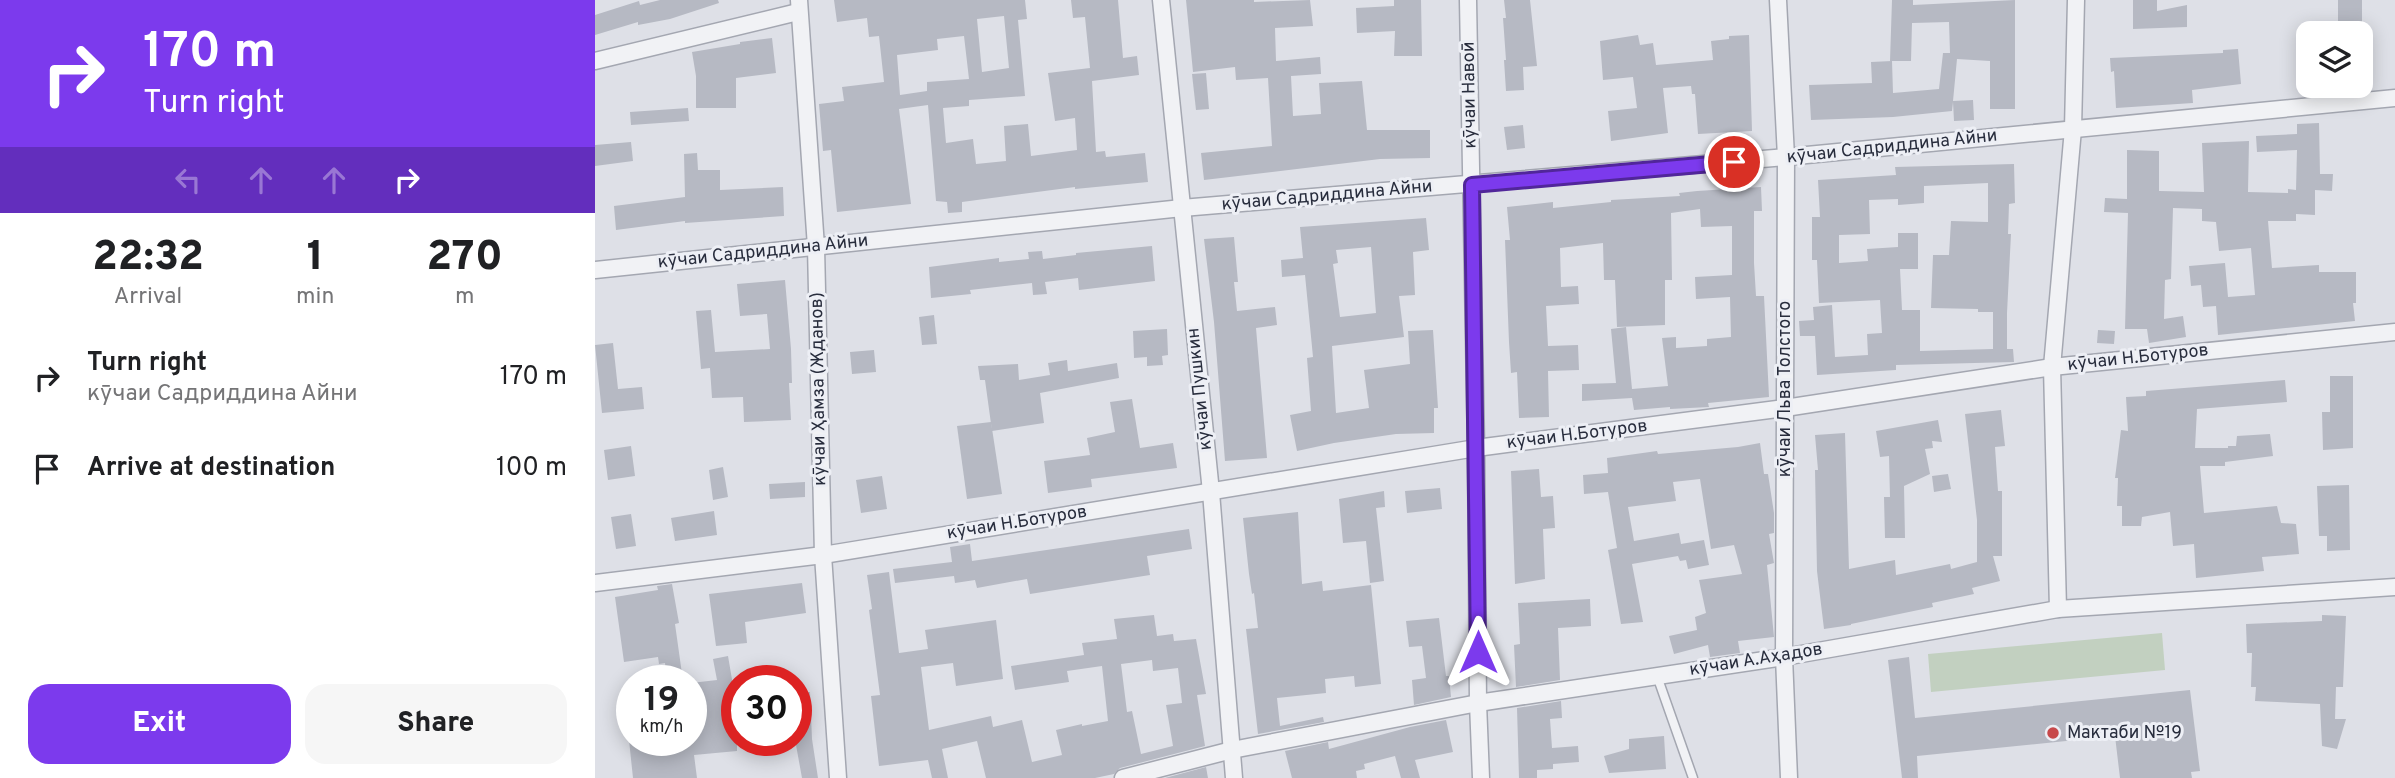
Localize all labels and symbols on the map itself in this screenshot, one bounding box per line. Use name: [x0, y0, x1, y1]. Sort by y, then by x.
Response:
street label: кӯчаи Навоӣ: [1458, 41, 1482, 149]
street label: кӯчаи Садриддина Айни: [1786, 125, 1998, 169]
pin: [1704, 132, 1764, 192]
street label: кӯчаи Садриддина Айни: [1221, 175, 1433, 217]
street label: кӯчаи Садриддина Айни: [657, 230, 869, 274]
street label: кӯчаи Ҳамза (Жданов): [806, 292, 832, 486]
street label: кӯчаи Льва Толстого: [1774, 301, 1797, 477]
street label: кӯчаи Пушкин: [1182, 327, 1218, 451]
street label: кӯчаи Н.Ботуров: [2066, 339, 2210, 377]
street label: кӯчаи Н.Ботуров: [1505, 415, 1649, 455]
street label: кӯчаи Н.Ботуров: [945, 501, 1089, 545]
position arrow: [1441, 615, 1515, 689]
street label: кӯчаи А.Аҳадов: [1688, 638, 1824, 682]
speed limit sign: 30: [721, 665, 812, 756]
place label: Мактаби №19: [2067, 722, 2182, 745]
marker: Мактаби №19: [2045, 725, 2061, 741]

